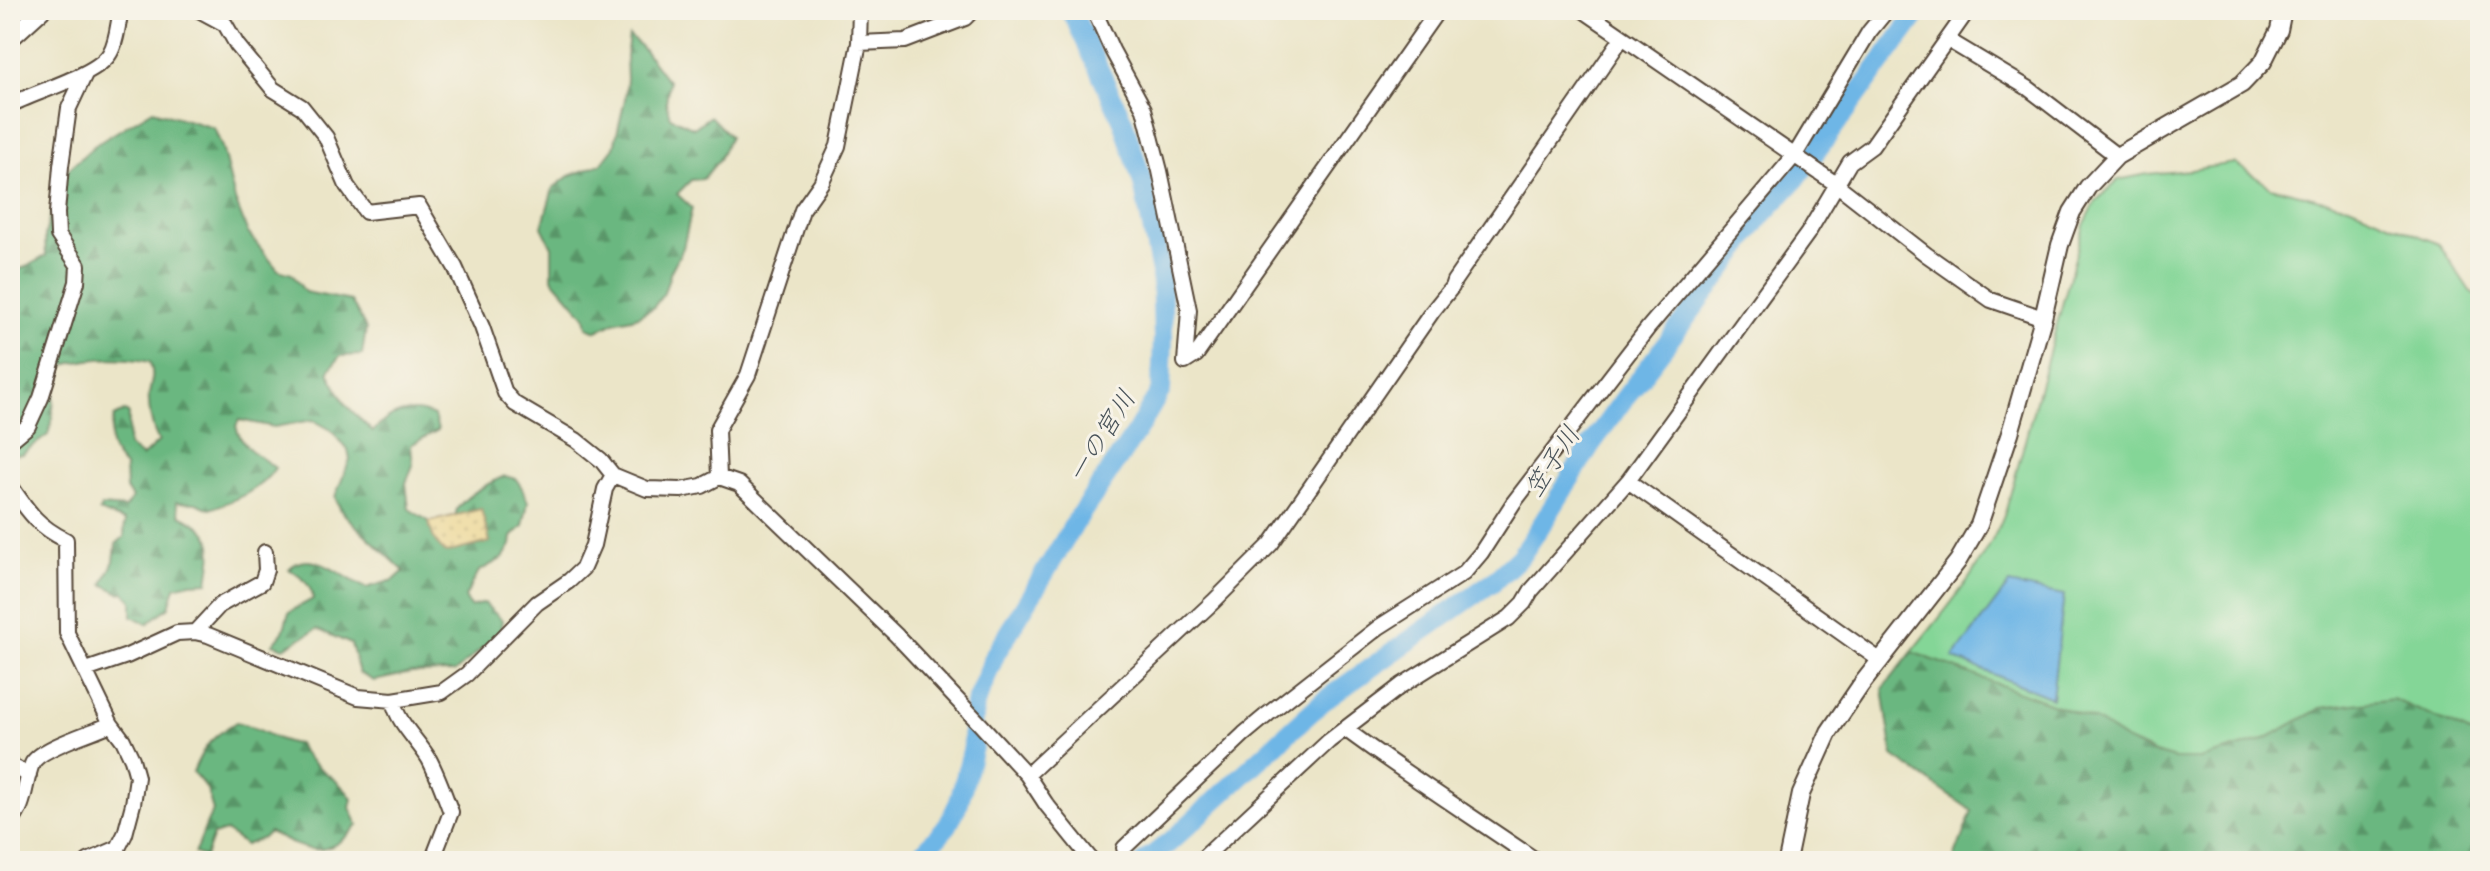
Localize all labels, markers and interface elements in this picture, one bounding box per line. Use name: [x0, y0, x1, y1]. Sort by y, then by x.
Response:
water label: 一の宮川: [1057, 382, 1148, 492]
water label: 笠子川: [1515, 418, 1593, 506]

